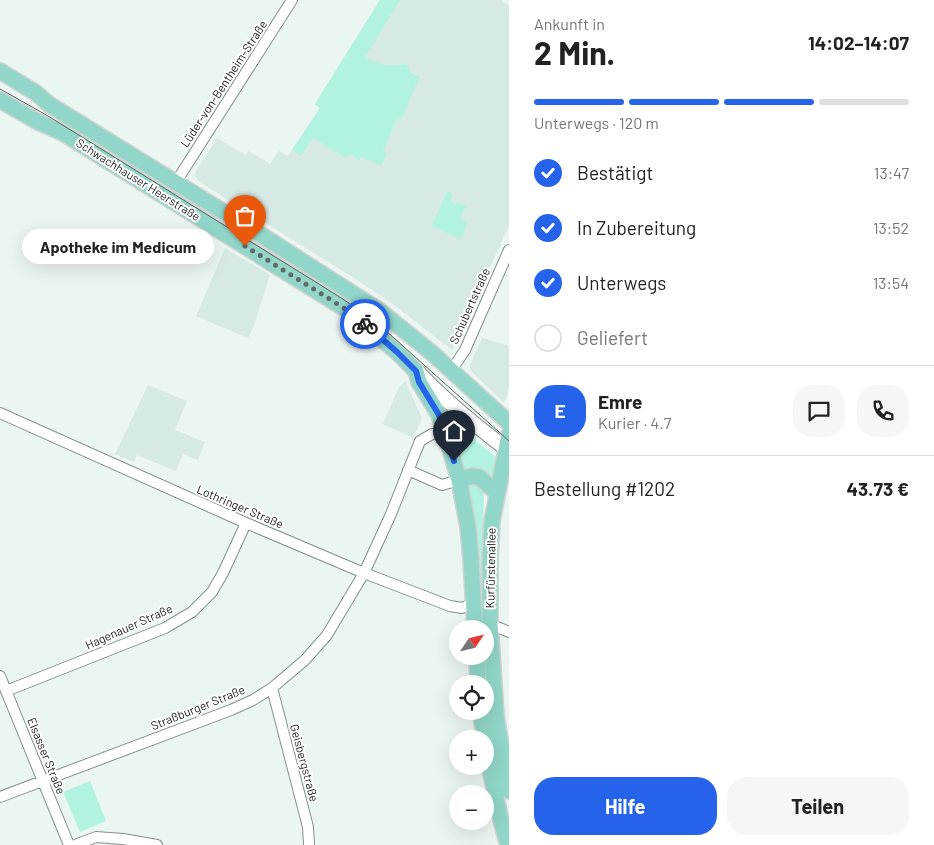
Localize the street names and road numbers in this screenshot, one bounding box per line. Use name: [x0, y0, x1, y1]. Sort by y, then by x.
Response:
street label: Lüder-von-Bentheim-Straße: [177, 17, 269, 149]
street label: Schwachhauser Heerstraße: [74, 135, 203, 223]
street label: Schubertstraße: [446, 265, 492, 346]
street label: Lothringer Straße: [195, 482, 286, 531]
street label: Kurfürstenallee: [482, 528, 498, 608]
street label: Hagenauer Straße: [83, 601, 174, 652]
street label: Straßburger Straße: [149, 682, 247, 732]
street label: Elsasser Straße: [25, 715, 69, 796]
street label: Geisbergstraße: [288, 722, 322, 803]

